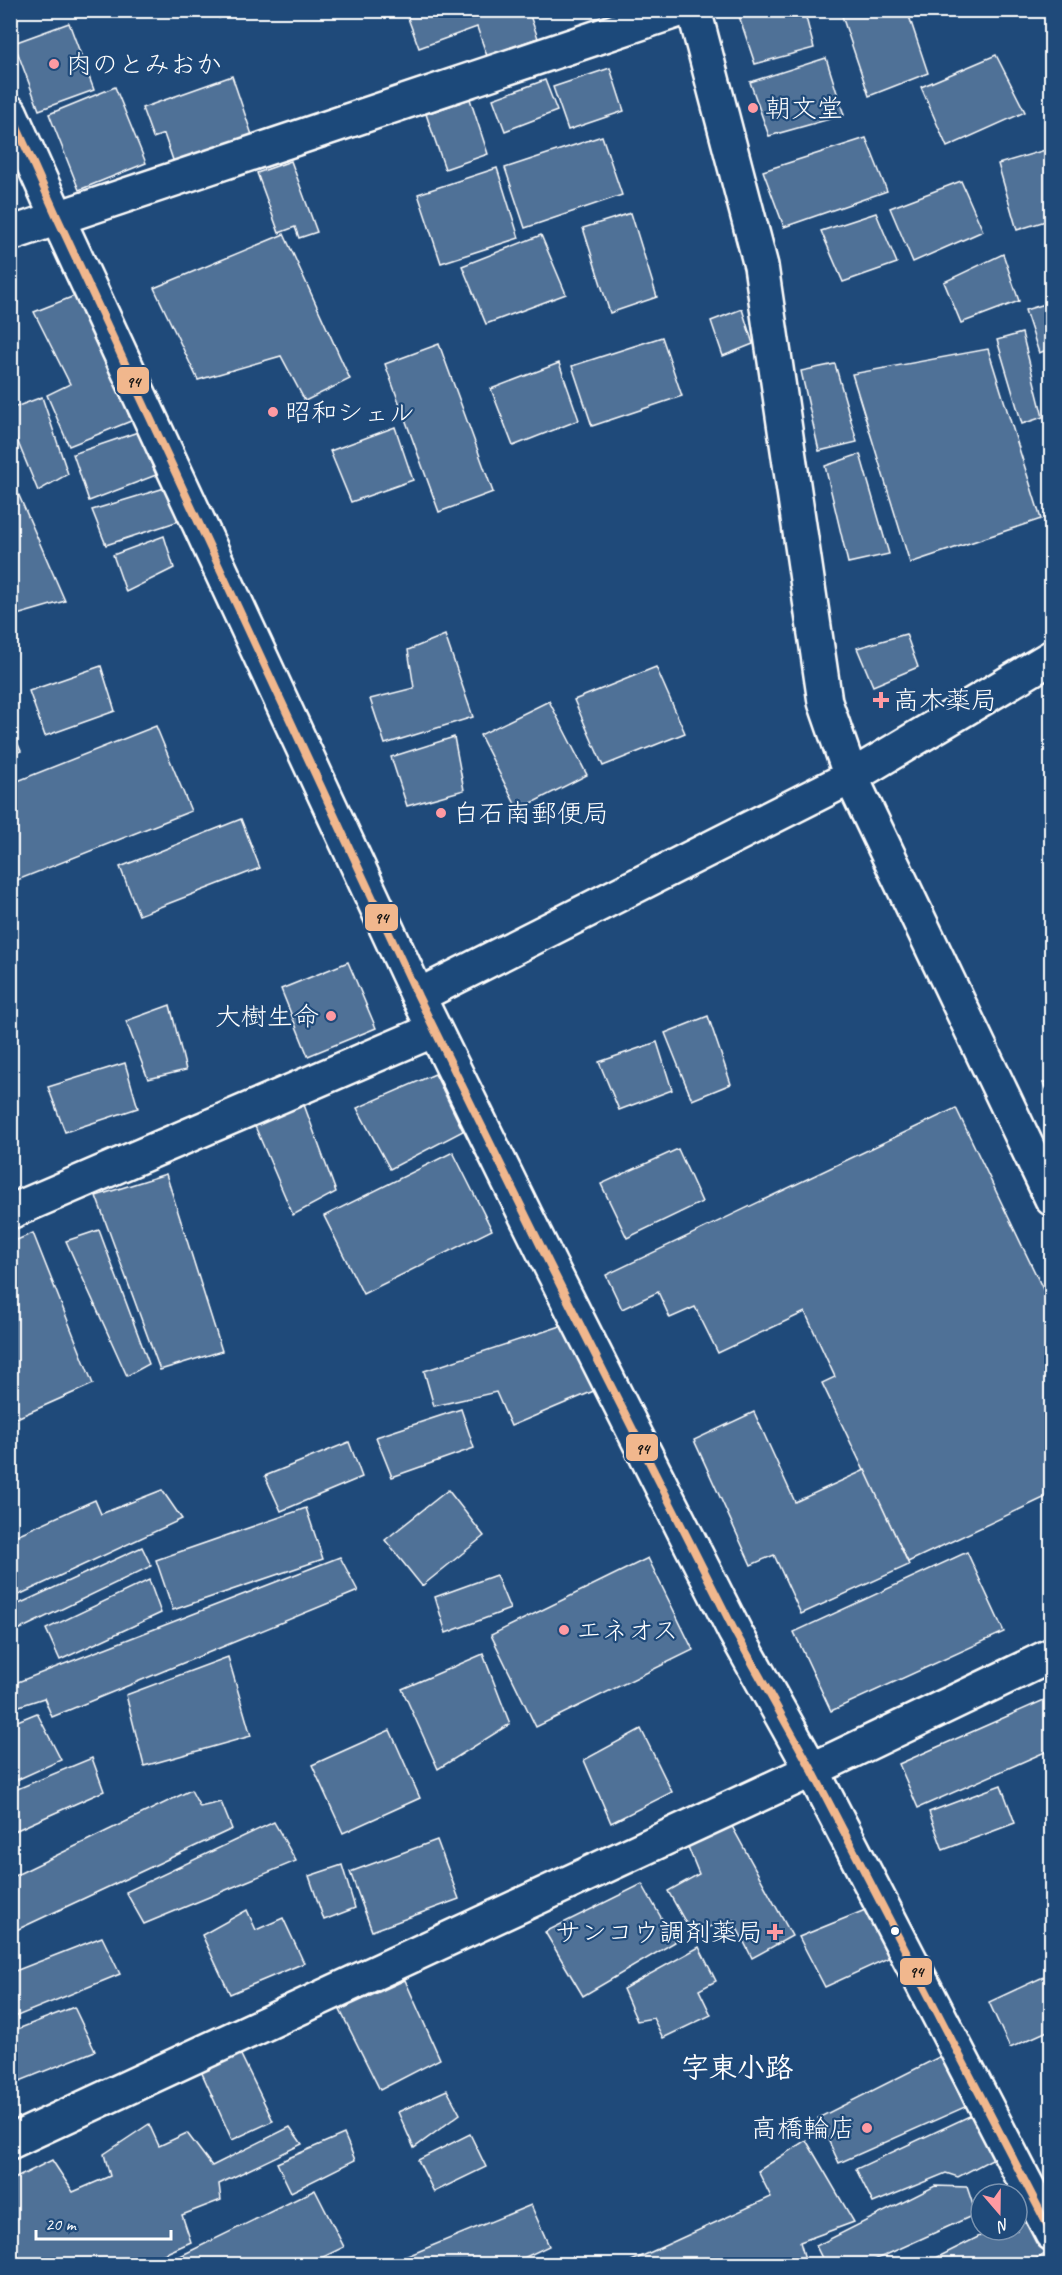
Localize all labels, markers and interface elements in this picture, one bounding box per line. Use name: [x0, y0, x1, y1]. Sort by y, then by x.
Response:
place label: 肉のとみおか: [66, 48, 222, 81]
marker: 肉のとみおか: [47, 57, 61, 71]
place label: 朝文堂: [765, 92, 843, 125]
marker: 朝文堂: [746, 101, 760, 115]
line badge: 94: [116, 366, 150, 395]
text: 94: [126, 372, 142, 392]
place label: 昭和シェル: [285, 396, 415, 429]
marker: 昭和シェル: [266, 405, 280, 419]
place label: 高木薬局: [893, 684, 997, 717]
marker: 高木薬局: [874, 693, 888, 707]
place label: 白石南郵便局: [453, 797, 609, 830]
marker: 白石南郵便局: [434, 806, 448, 820]
line badge: 94: [364, 903, 399, 932]
text: 94: [374, 908, 390, 928]
place label: 大樹生命: [215, 1000, 319, 1033]
marker: 大樹生命: [324, 1009, 338, 1023]
line badge: 94: [625, 1433, 659, 1462]
text: 94: [635, 1439, 651, 1459]
place label: エネオス: [576, 1614, 678, 1647]
marker: エネオス: [557, 1623, 571, 1637]
place label: サンコウ調剤薬局: [555, 1916, 763, 1949]
marker: サンコウ調剤薬局: [768, 1925, 782, 1939]
unlabelled marker: [889, 1925, 901, 1937]
line badge: 94: [899, 1957, 933, 1986]
text: 94: [909, 1962, 925, 1982]
district label: 字東小路: [681, 2050, 793, 2085]
place label: 高橋輪店: [751, 2112, 855, 2145]
marker: 高橋輪店: [860, 2121, 874, 2135]
north arrow: [969, 2182, 1029, 2242]
scale bar: [36, 2203, 171, 2241]
text: 20 m: [45, 2213, 78, 2235]
text: N: [993, 2214, 1012, 2237]

